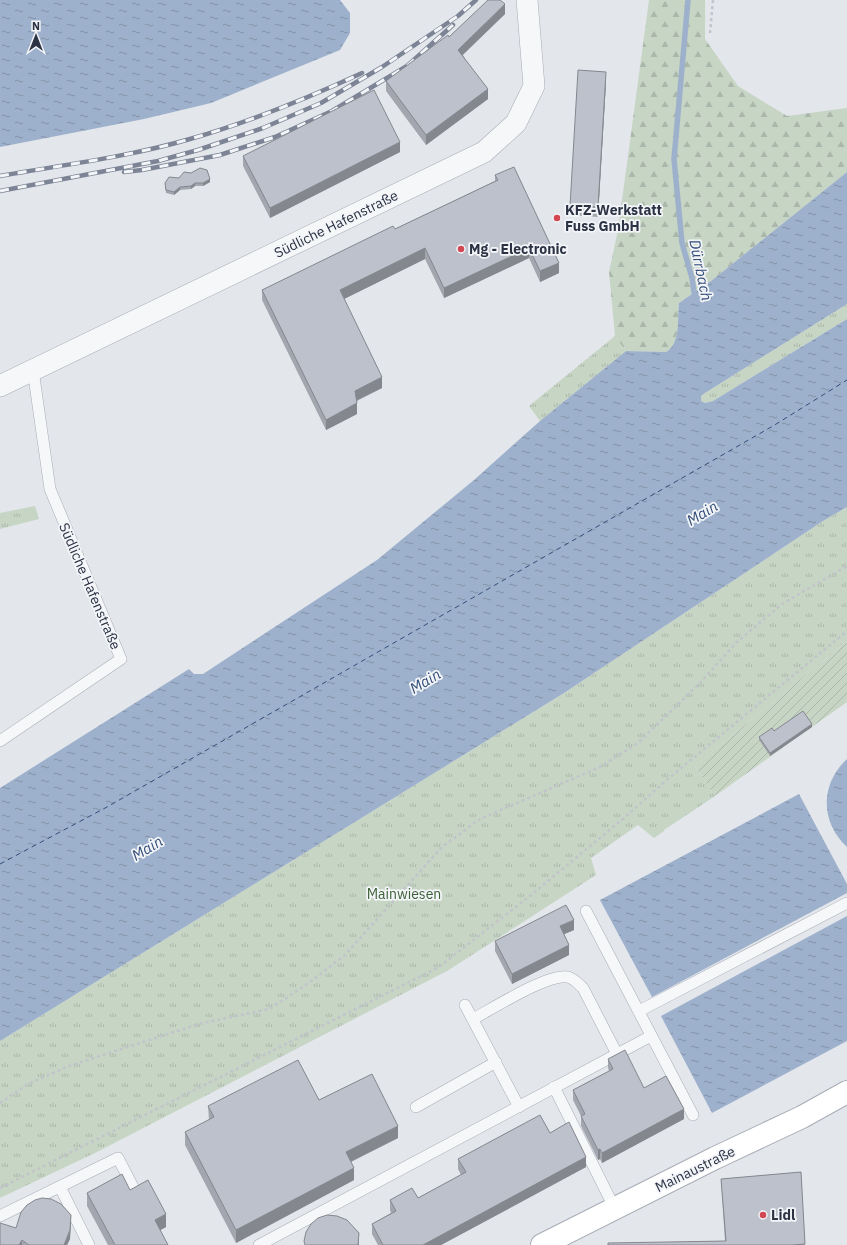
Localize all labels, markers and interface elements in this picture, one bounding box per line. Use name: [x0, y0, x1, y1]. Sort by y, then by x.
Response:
north arrow: [16, 16, 56, 56]
text: N: [32, 19, 40, 33]
street label: Südliche Hafenstraße: [271, 186, 401, 262]
place label: KFZ-Werkstatt Fuss GmbH: [565, 201, 662, 235]
marker: KFZ-Werkstatt Fuss GmbH: [552, 213, 562, 223]
water label: Dürrbach: [685, 238, 717, 302]
place label: Mg - Electronic: [469, 240, 567, 258]
marker: Mg - Electronic: [456, 244, 466, 254]
water label: Main: [683, 496, 721, 530]
street label: Südliche Hafenstraße: [55, 520, 125, 652]
water label: Main: [406, 664, 444, 698]
water label: Main: [128, 831, 166, 865]
park label: Mainwiesen: [367, 885, 441, 903]
street label: Mainaustraße: [652, 1142, 738, 1196]
place label: Lidl: [771, 1206, 795, 1224]
marker: Lidl: [758, 1210, 768, 1220]

